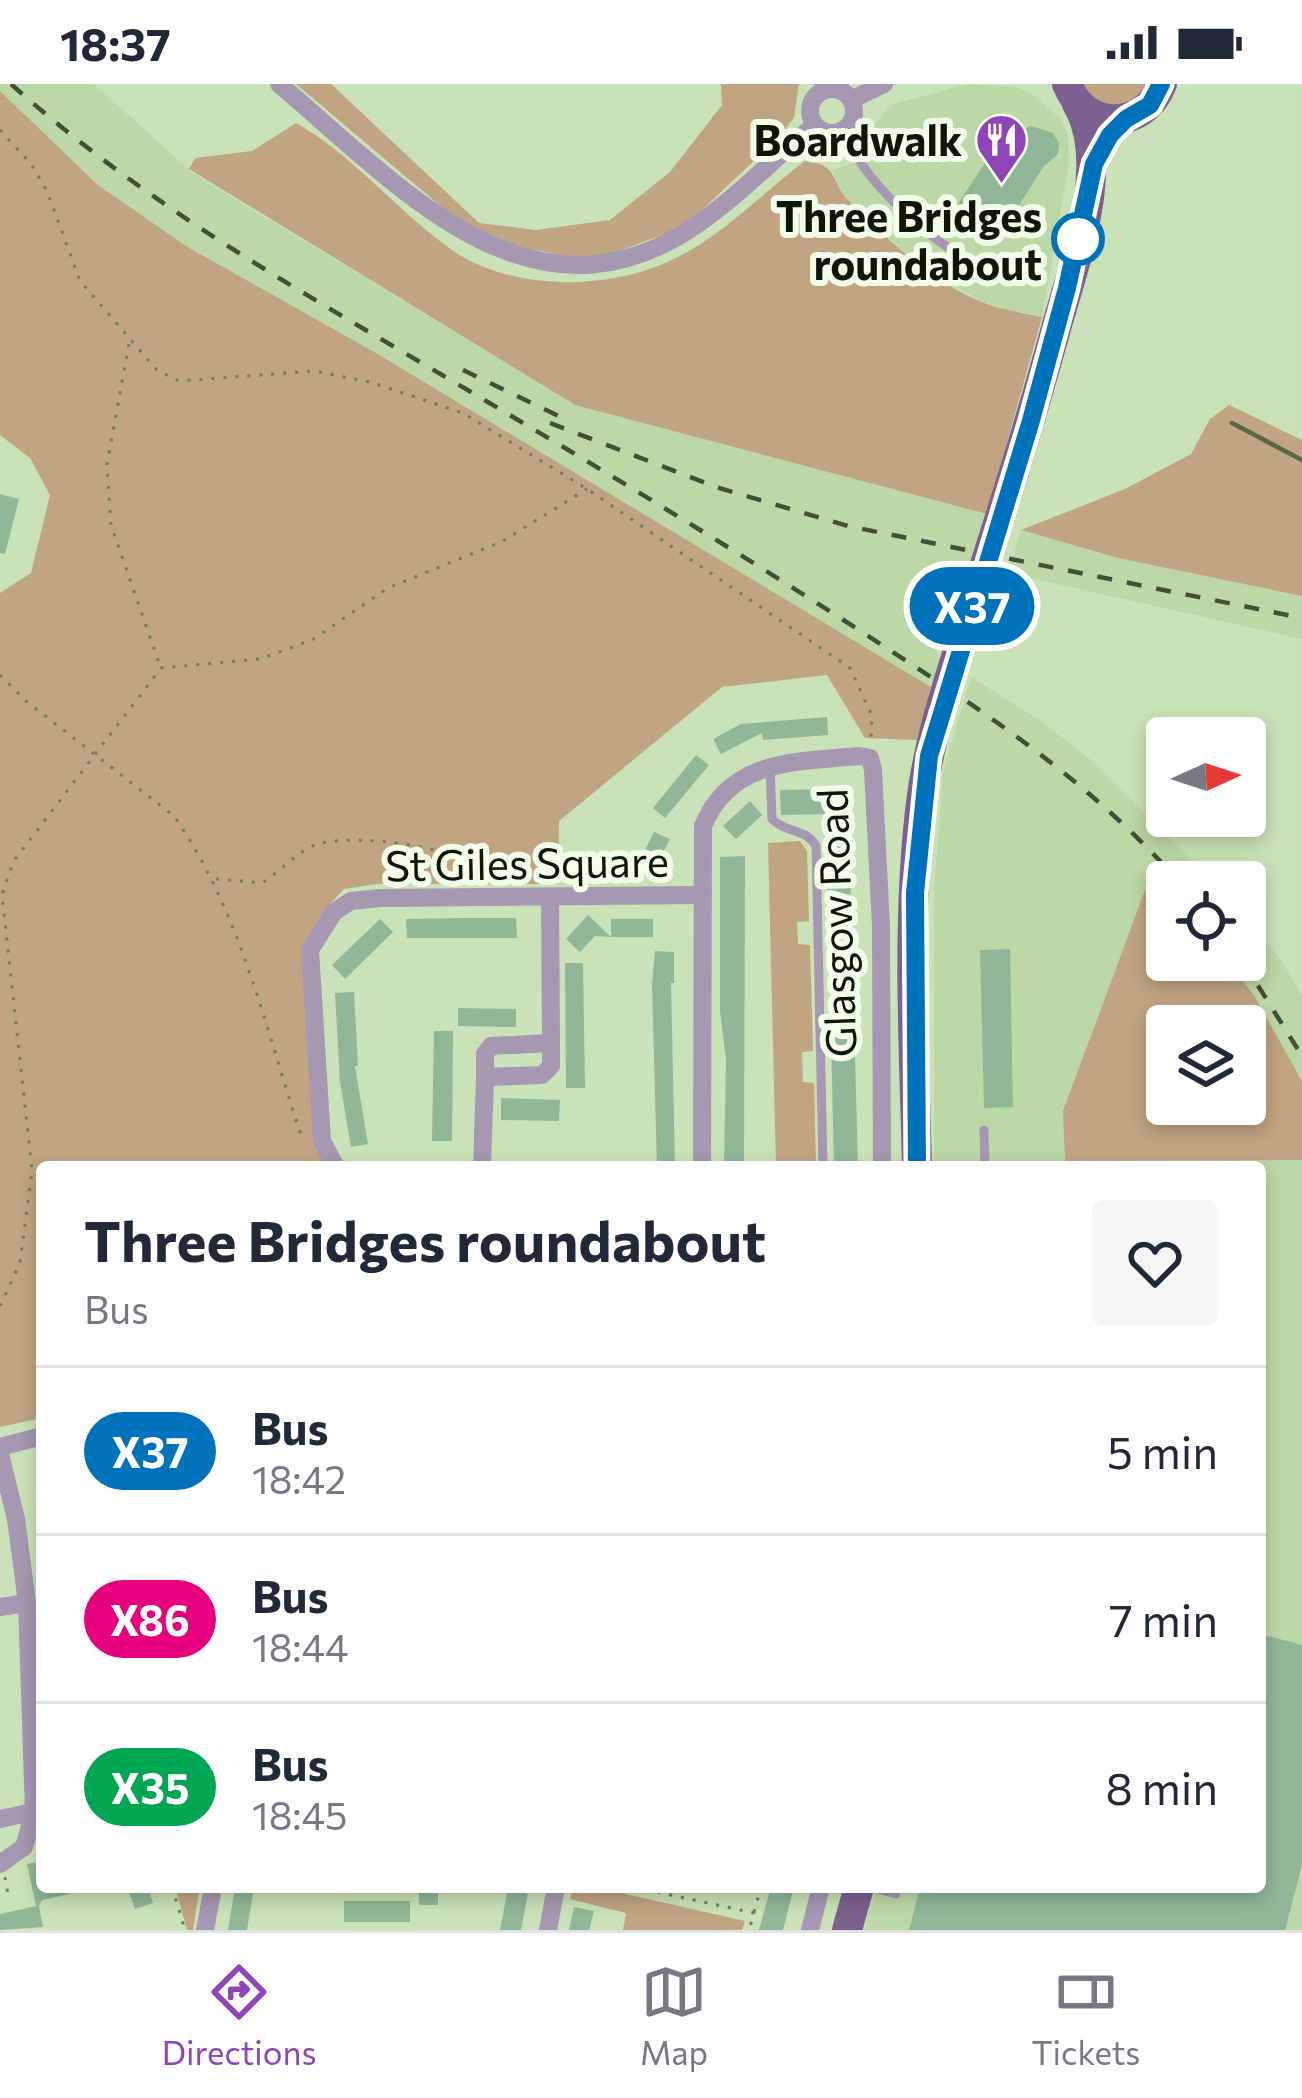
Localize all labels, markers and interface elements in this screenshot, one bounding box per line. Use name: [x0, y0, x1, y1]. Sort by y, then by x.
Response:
text: 18:37: [60, 15, 171, 70]
restaurant icon: Boardwalk: [973, 111, 1029, 185]
place label: Boardwalk: [754, 113, 962, 165]
place label: Three Bridges roundabout: [776, 189, 1042, 289]
marker: Three Bridges roundabout: [1053, 214, 1103, 264]
line badge: X37: [903, 567, 1041, 645]
text: X37: [934, 580, 1010, 632]
north arrow: [1146, 717, 1266, 837]
map controls: [1146, 717, 1266, 1125]
street label: Glasgow Road: [804, 788, 866, 1058]
street label: St Giles Square: [385, 834, 669, 890]
button: locate: [1146, 861, 1266, 981]
button: layers: [1146, 1005, 1266, 1125]
button: heart: [1092, 1200, 1218, 1326]
text: Three Bridges roundabout: [84, 1204, 766, 1274]
text: Bus: [84, 1284, 149, 1332]
text: Bus: [252, 1399, 328, 1454]
text: 5 min: [1107, 1423, 1218, 1478]
text: X37: [112, 1425, 188, 1477]
text: 18:42: [252, 1454, 346, 1502]
text: Bus: [252, 1567, 328, 1622]
text: 7 min: [1109, 1591, 1218, 1646]
text: X86: [110, 1593, 190, 1645]
text: 18:44: [252, 1622, 348, 1670]
text: Bus: [252, 1735, 328, 1790]
text: 8 min: [1105, 1759, 1218, 1814]
text: X35: [111, 1761, 189, 1813]
text: 18:45: [252, 1790, 347, 1838]
tab: Directions: [162, 1959, 317, 2072]
tab: Map: [640, 1959, 708, 2072]
tab: Tickets: [1031, 1959, 1140, 2072]

